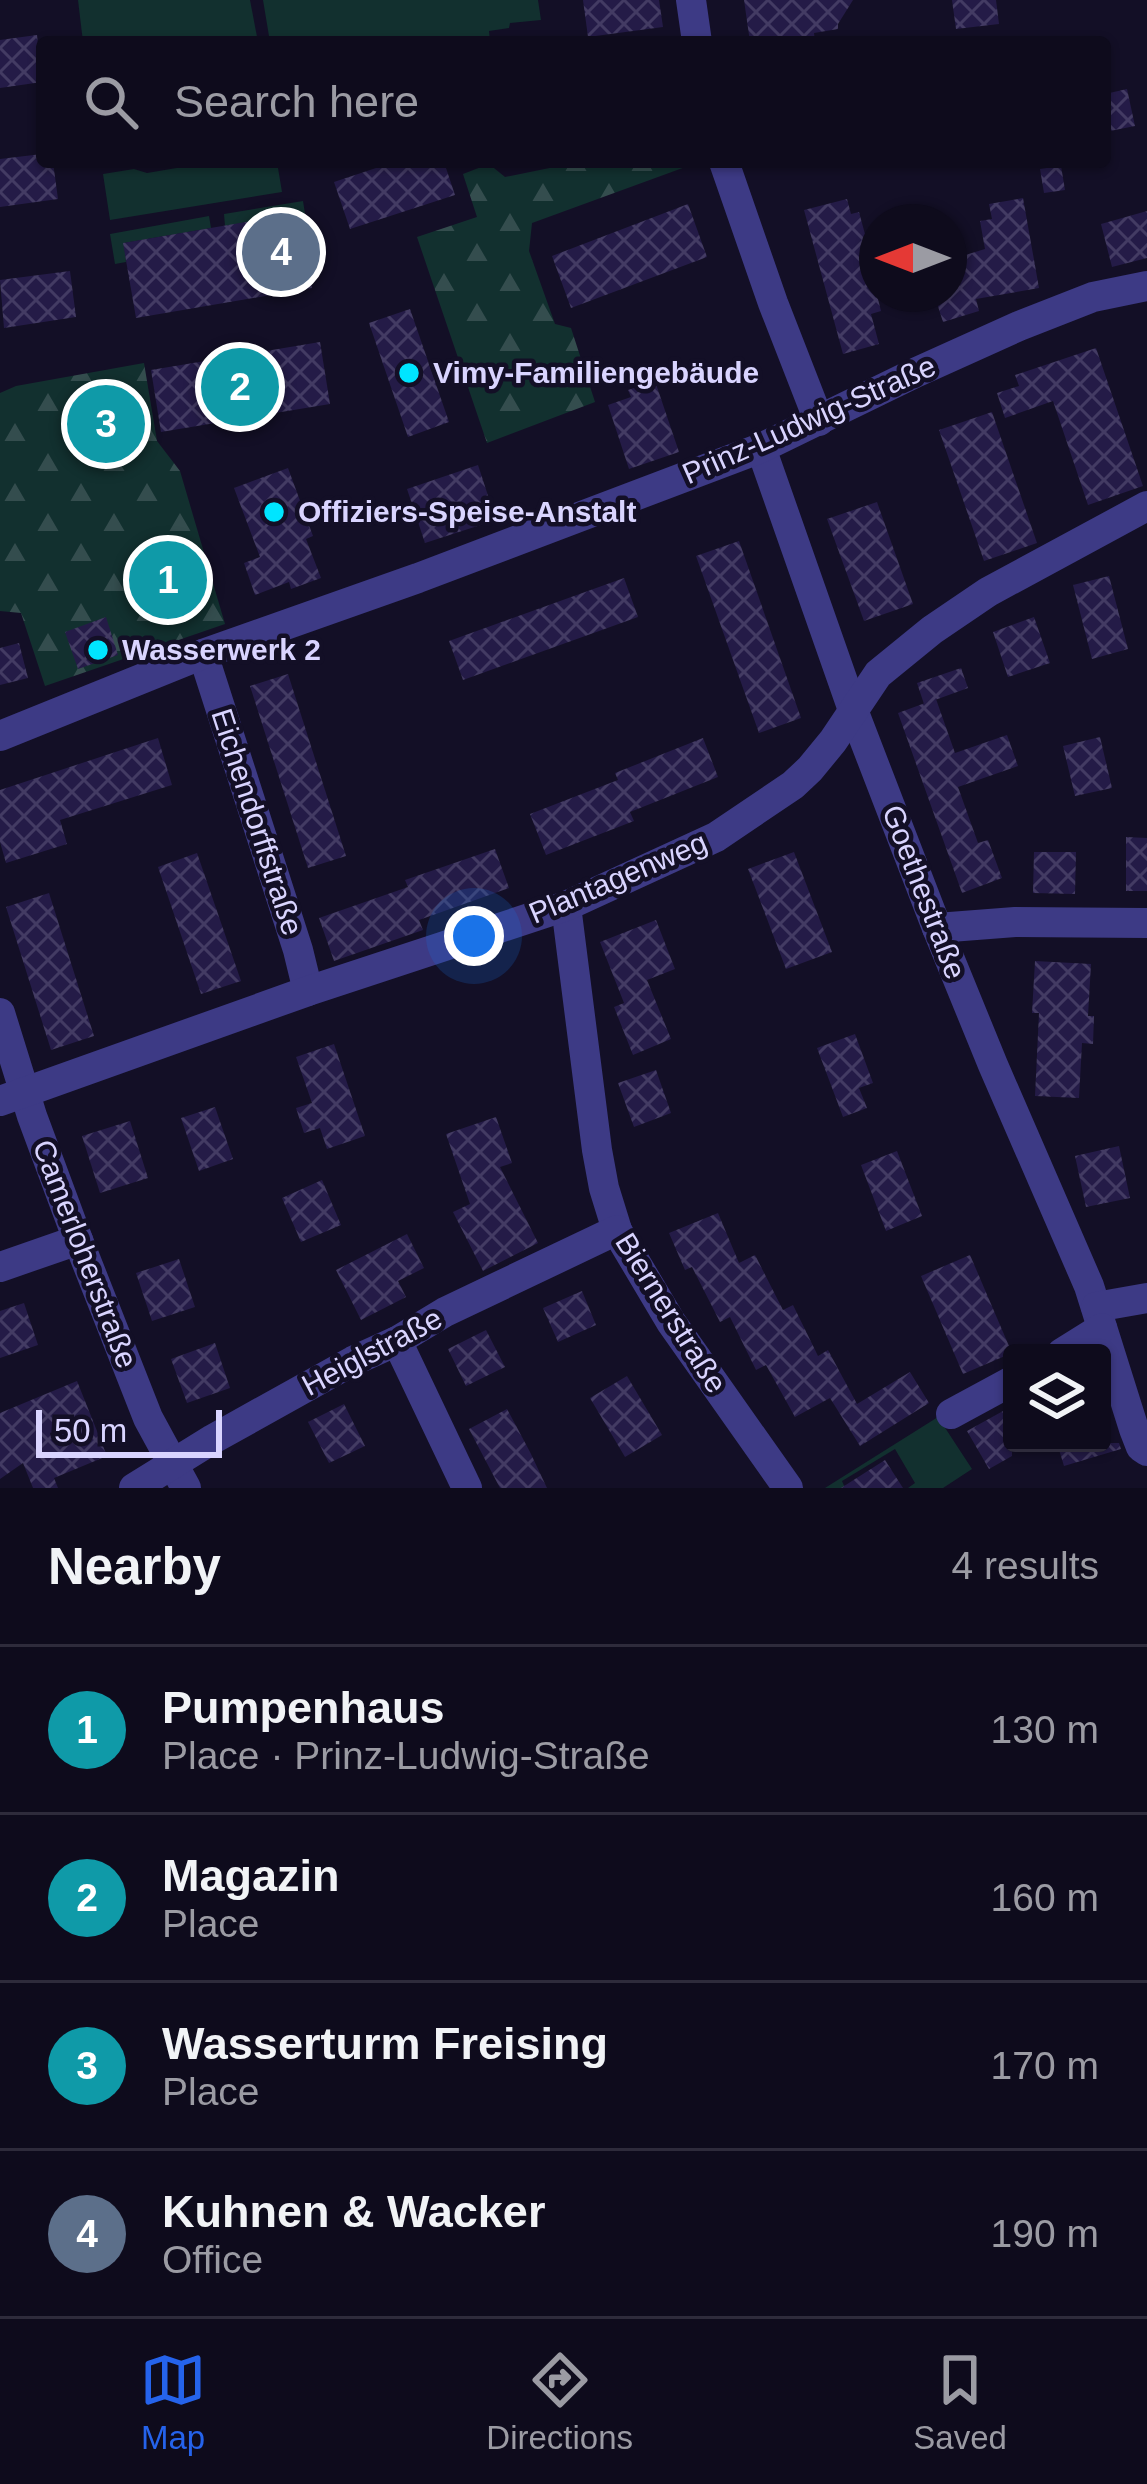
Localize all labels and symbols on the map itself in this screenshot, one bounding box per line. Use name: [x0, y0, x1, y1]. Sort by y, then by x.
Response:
north arrow: [859, 204, 967, 312]
pin: 4: [242, 207, 320, 297]
pin: 2: [201, 342, 279, 432]
street label: Prinz-Ludwig-Straße: [677, 349, 940, 490]
place label: Vimy-Familiengebäude: [433, 356, 759, 389]
marker: Vimy-Familiengebäude: [396, 360, 422, 386]
pin: 3: [67, 379, 145, 469]
place label: Offiziers-Speise-Anstalt: [298, 495, 636, 528]
marker: Offiziers-Speise-Anstalt: [261, 499, 287, 525]
pin: 1: [129, 535, 207, 625]
place label: Wasserwerk 2: [122, 633, 321, 666]
marker: Wasserwerk 2: [85, 637, 111, 663]
street label: Eichendorffstraße: [205, 704, 310, 939]
street label: Goethestraße: [876, 800, 973, 983]
street label: Plantagenweg: [524, 825, 712, 930]
your location: [444, 906, 504, 966]
street label: Camerloherstraße: [27, 1135, 144, 1373]
street label: Biernerstraße: [609, 1227, 734, 1399]
street label: Heiglstraße: [296, 1301, 447, 1402]
scale bar: [36, 1404, 222, 1457]

